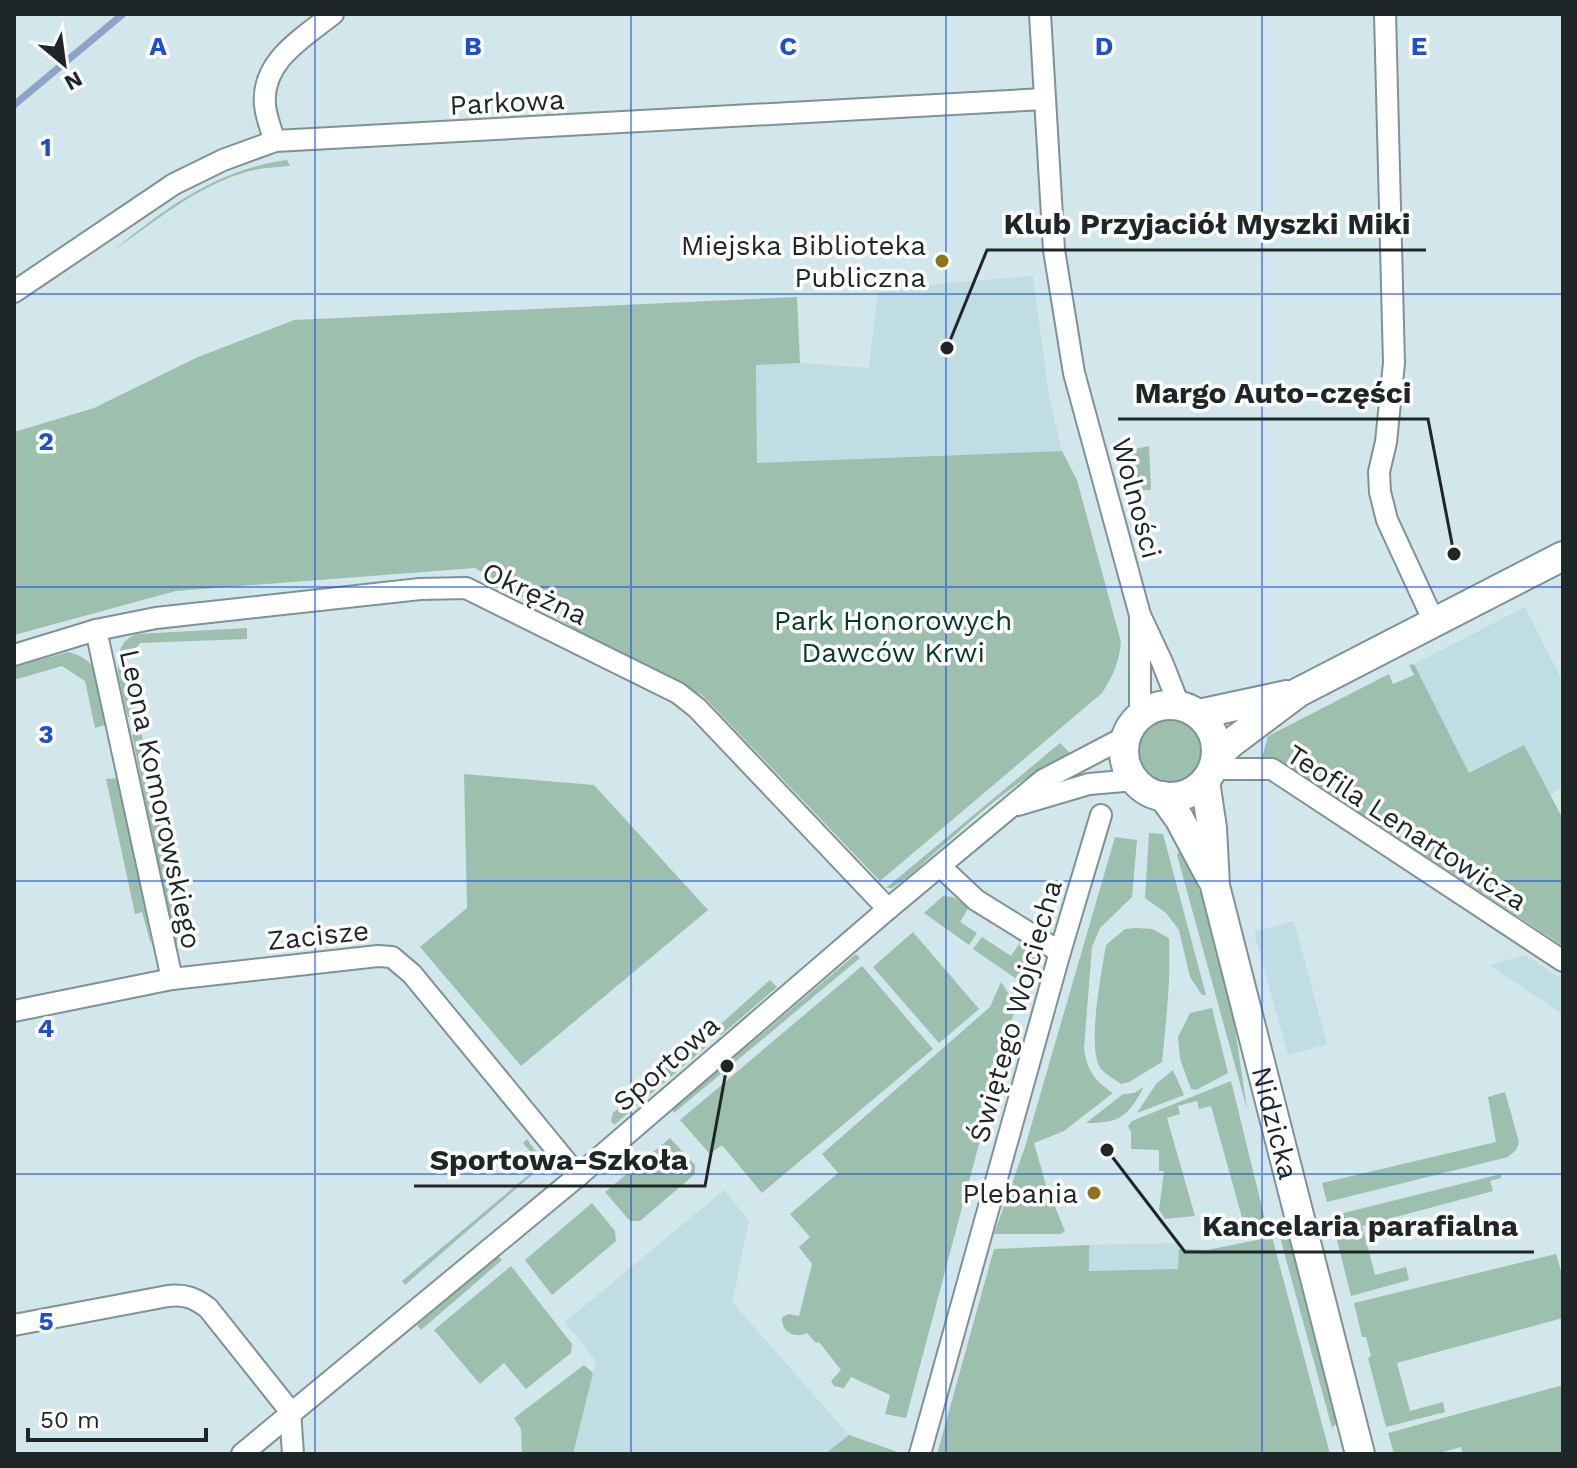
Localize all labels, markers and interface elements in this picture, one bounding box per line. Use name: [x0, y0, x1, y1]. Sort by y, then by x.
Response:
north arrow: [24, 24, 104, 104]
text: A: [149, 31, 167, 61]
text: B: [464, 31, 482, 61]
text: C: [779, 31, 797, 61]
text: D: [1095, 31, 1113, 61]
text: E: [1411, 31, 1427, 61]
text: N: [60, 66, 87, 96]
street label: Parkowa: [449, 83, 565, 122]
text: 1: [40, 132, 52, 162]
callout: Klub Przyjaciół Myszki Miki: [987, 196, 1426, 250]
text: Klub Przyjaciół Myszki Miki: [1003, 206, 1411, 241]
place label: Miejska Biblioteka Publiczna: [681, 229, 926, 294]
marker: Miejska Biblioteka Publiczna: [933, 252, 951, 270]
callout: Margo Auto-części: [1118, 365, 1428, 419]
text: Margo Auto-części: [1134, 375, 1412, 410]
text: 2: [38, 426, 54, 456]
street label: Wolności: [1105, 434, 1168, 562]
street label: Okrężna: [477, 555, 593, 632]
park label: Park Honorowych Dawców Krwi: [774, 604, 1012, 669]
street label: Leona Komorowskiego: [113, 646, 208, 952]
text: 3: [38, 719, 54, 749]
street label: Teofila Lenartowicza: [1280, 737, 1533, 918]
street label: Świętego Wojciecha: [962, 876, 1069, 1146]
street label: Zacisze: [265, 914, 371, 957]
street label: Sportowa: [607, 1008, 726, 1118]
text: 4: [38, 1013, 55, 1043]
street label: Nidzicka: [1245, 1063, 1305, 1183]
callout: Sportowa-Szkoła: [414, 1132, 705, 1186]
text: Sportowa-Szkoła: [430, 1142, 689, 1177]
place label: Plebania: [962, 1177, 1078, 1210]
marker: Plebania: [1085, 1184, 1103, 1202]
callout: Kancelaria parafialna: [1185, 1198, 1534, 1252]
text: Kancelaria parafialna: [1202, 1208, 1519, 1243]
text: 5: [38, 1306, 54, 1336]
scale bar: [28, 1392, 206, 1442]
text: 50 m: [40, 1406, 100, 1434]

